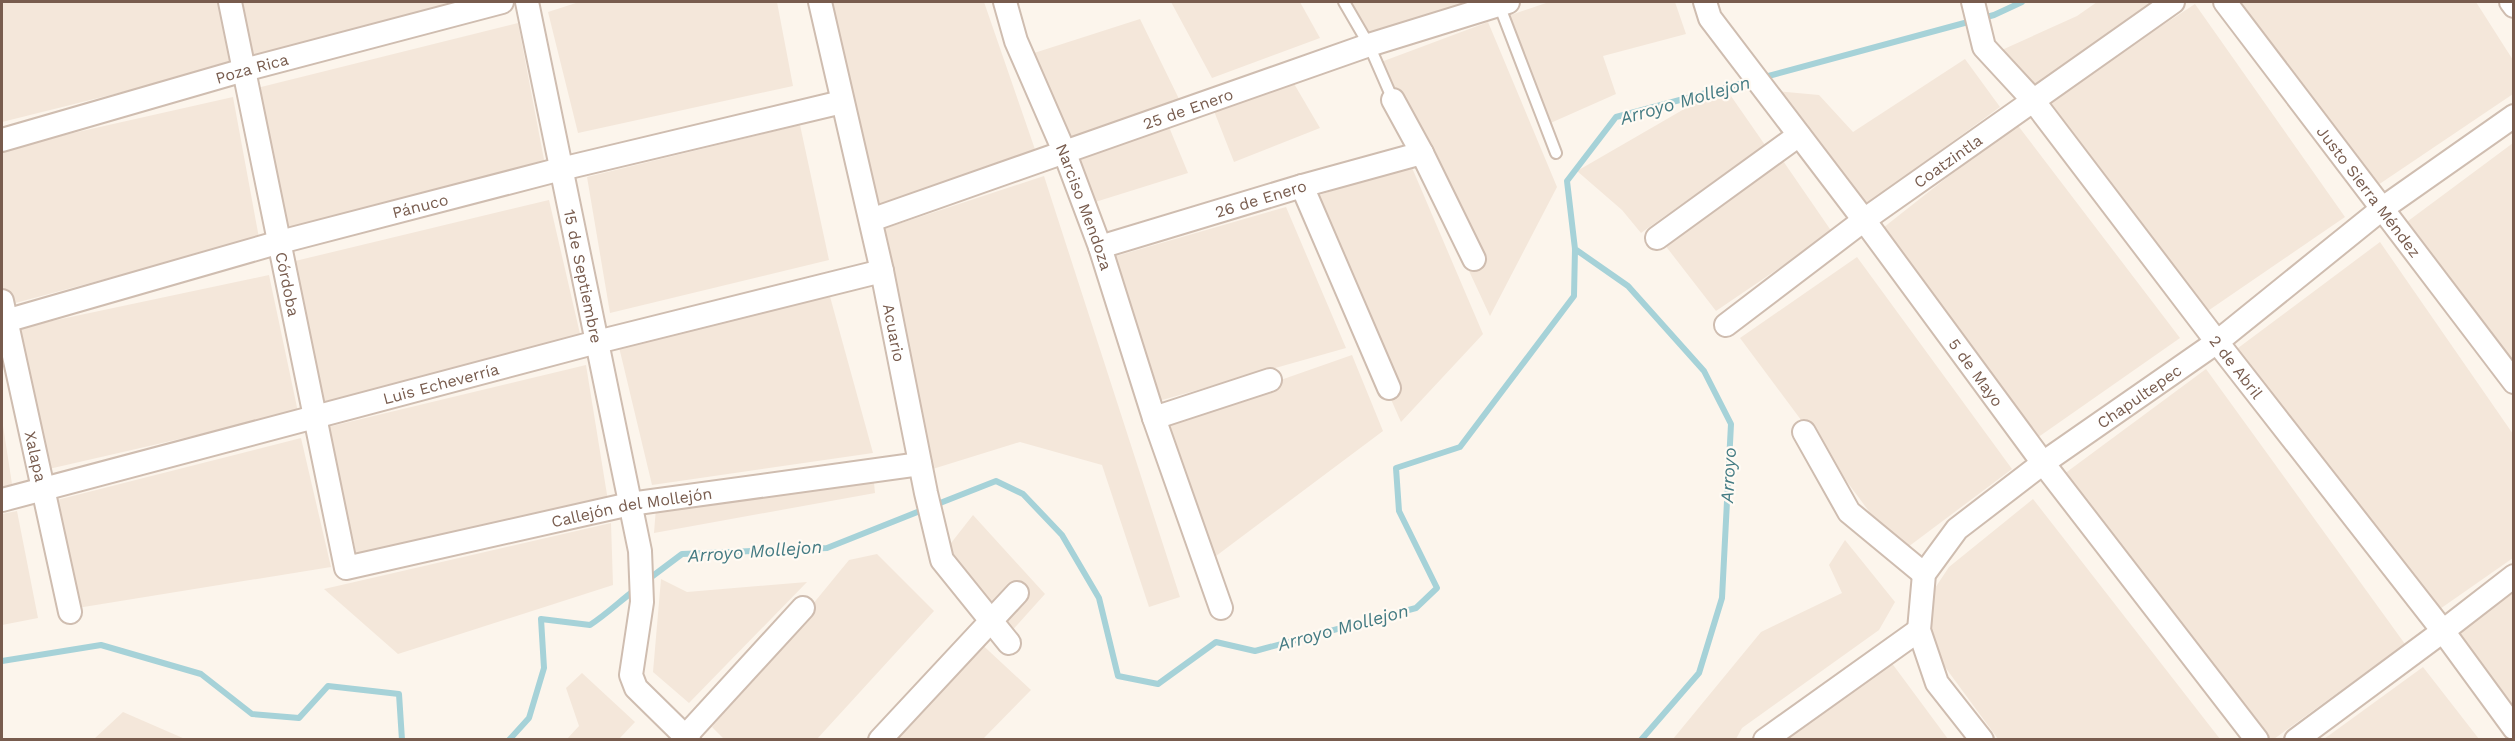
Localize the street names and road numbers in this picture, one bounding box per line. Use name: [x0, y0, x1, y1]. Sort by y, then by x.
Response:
street label: Poza Rica: [213, 49, 290, 87]
street label: 25 de Enero: [1140, 84, 1236, 133]
street label: Justo Sierra Méndez: [2313, 122, 2425, 261]
street label: Coatzintla: [1910, 130, 1986, 191]
street label: Narciso Mendoza: [1052, 140, 1116, 272]
street label: 26 de Enero: [1213, 176, 1309, 221]
street label: Pánuco: [390, 189, 450, 222]
street label: 15 de Septiembre: [560, 208, 606, 345]
street label: Córdoba: [272, 250, 304, 318]
street label: Acuario: [879, 302, 909, 363]
street label: 2 de Abril: [2206, 331, 2267, 402]
street label: 5 de Mayo: [1945, 335, 2007, 410]
street label: Luis Echeverría: [381, 359, 501, 408]
street label: Chapultepec: [2093, 360, 2185, 432]
street label: Xalapa: [21, 429, 51, 484]
street label: Callejón del Mollejón: [549, 483, 713, 531]

